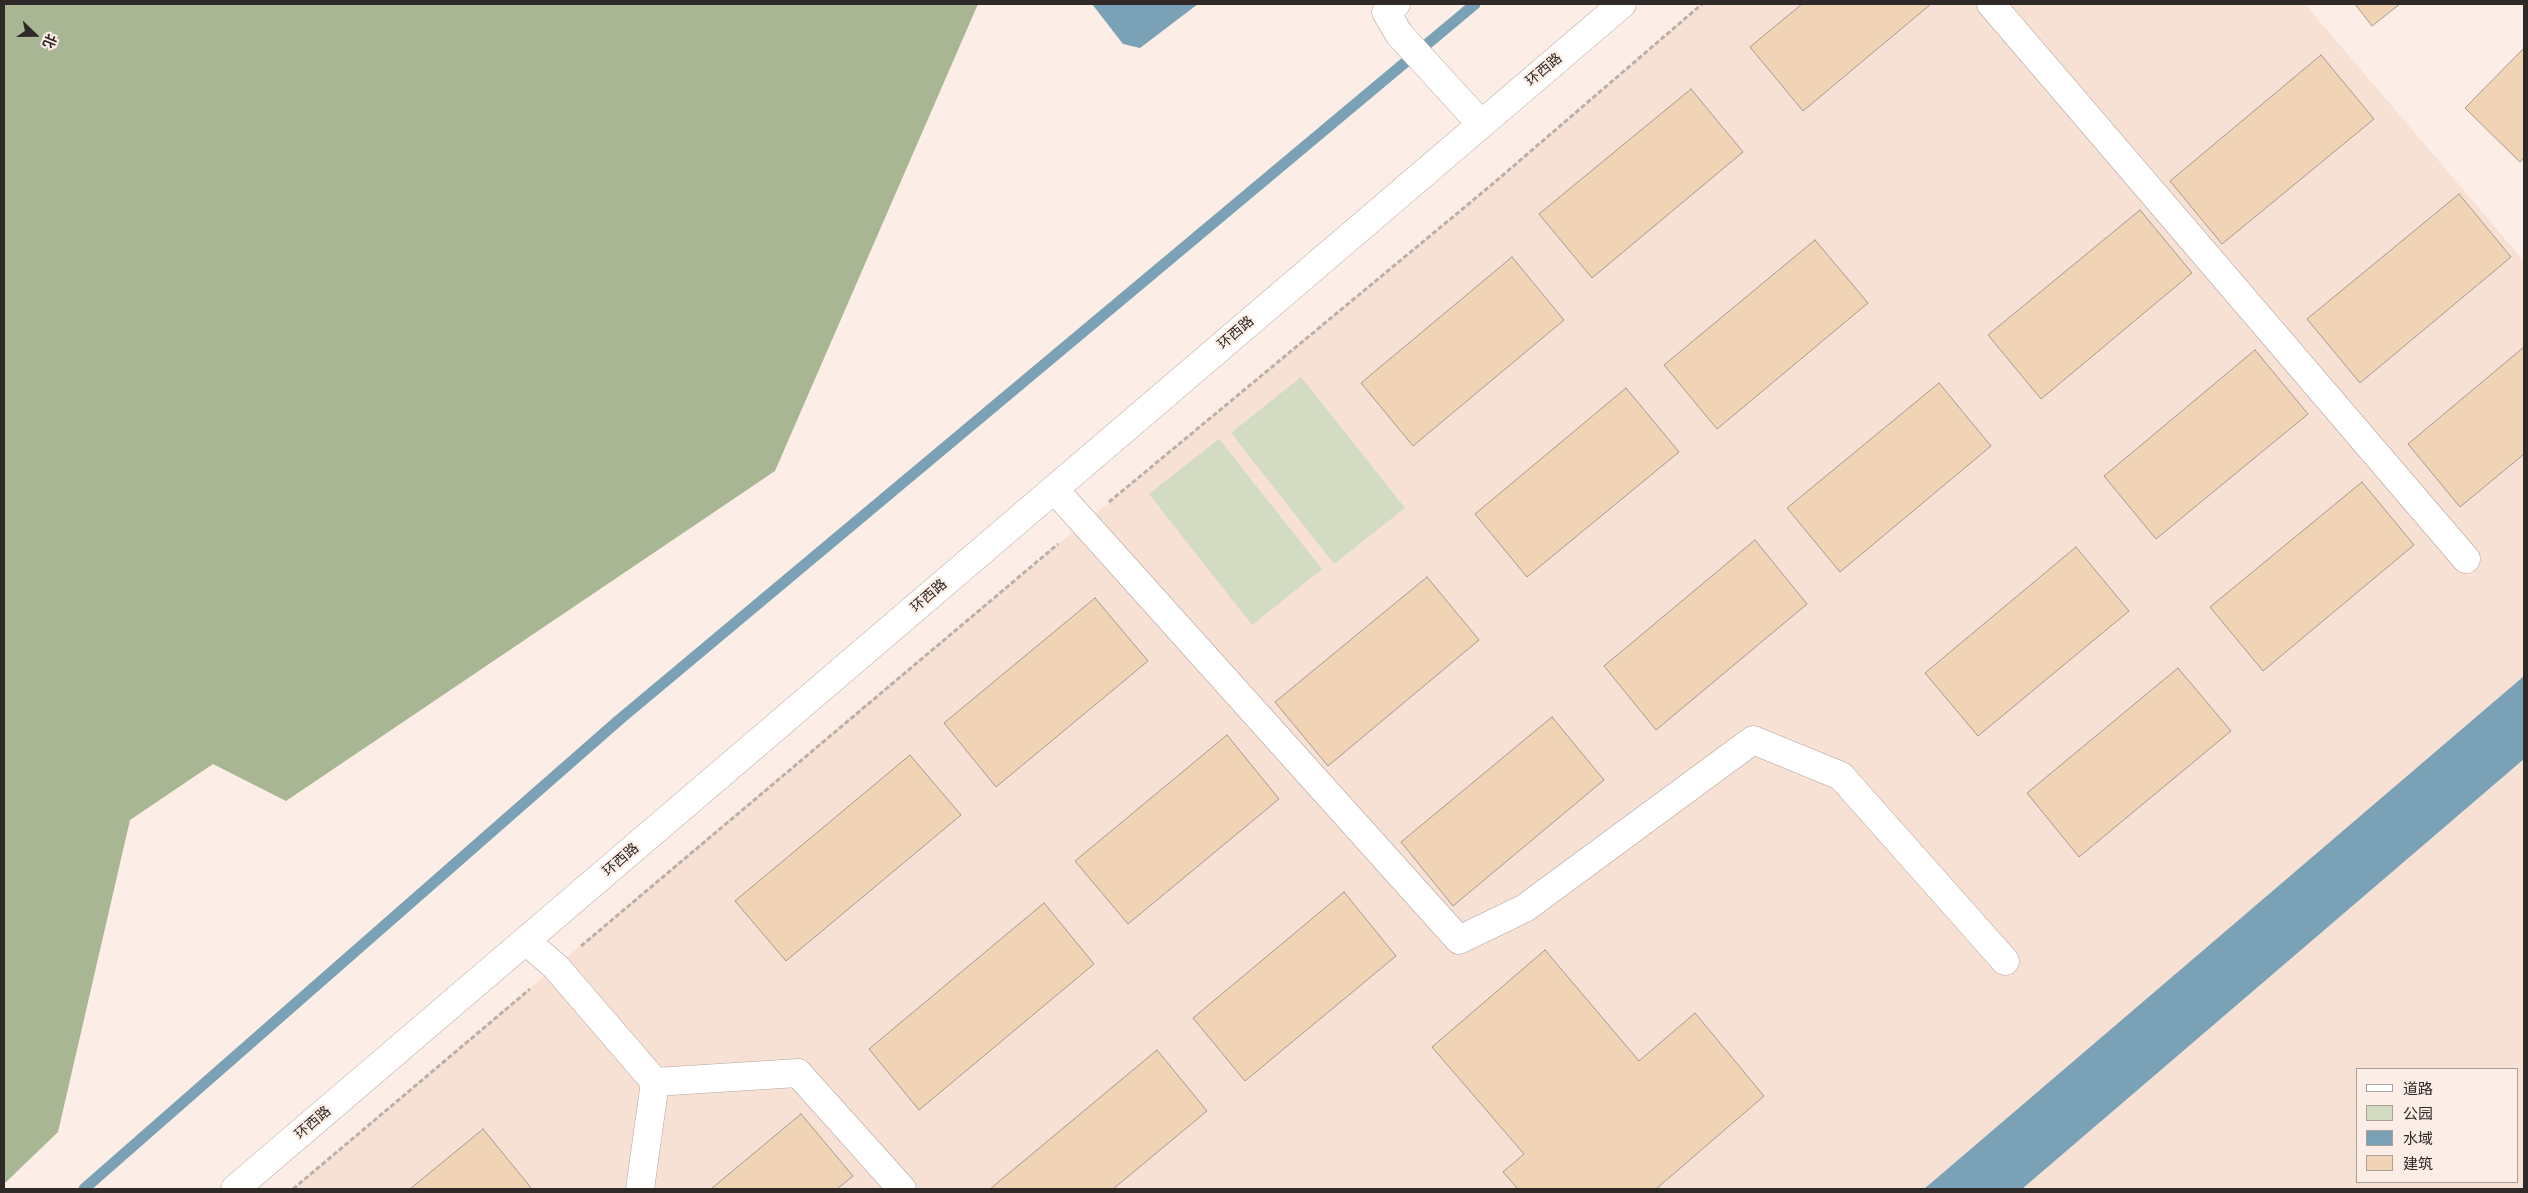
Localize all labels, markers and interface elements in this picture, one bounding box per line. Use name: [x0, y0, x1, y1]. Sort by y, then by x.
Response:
north arrow: [10, 10, 60, 60]
text: 北: [39, 31, 60, 50]
street label: 环西路: [1523, 50, 1565, 90]
street label: 环西路: [1215, 313, 1257, 353]
street label: 环西路: [908, 576, 950, 616]
street label: 环西路: [600, 840, 642, 880]
legend: [2356, 1068, 2518, 1183]
text: 道路: [2403, 1080, 2433, 1098]
street label: 环西路: [292, 1103, 334, 1143]
text: 公园: [2403, 1105, 2433, 1123]
text: 水域: [2403, 1130, 2433, 1148]
text: 建筑: [2403, 1155, 2433, 1173]

